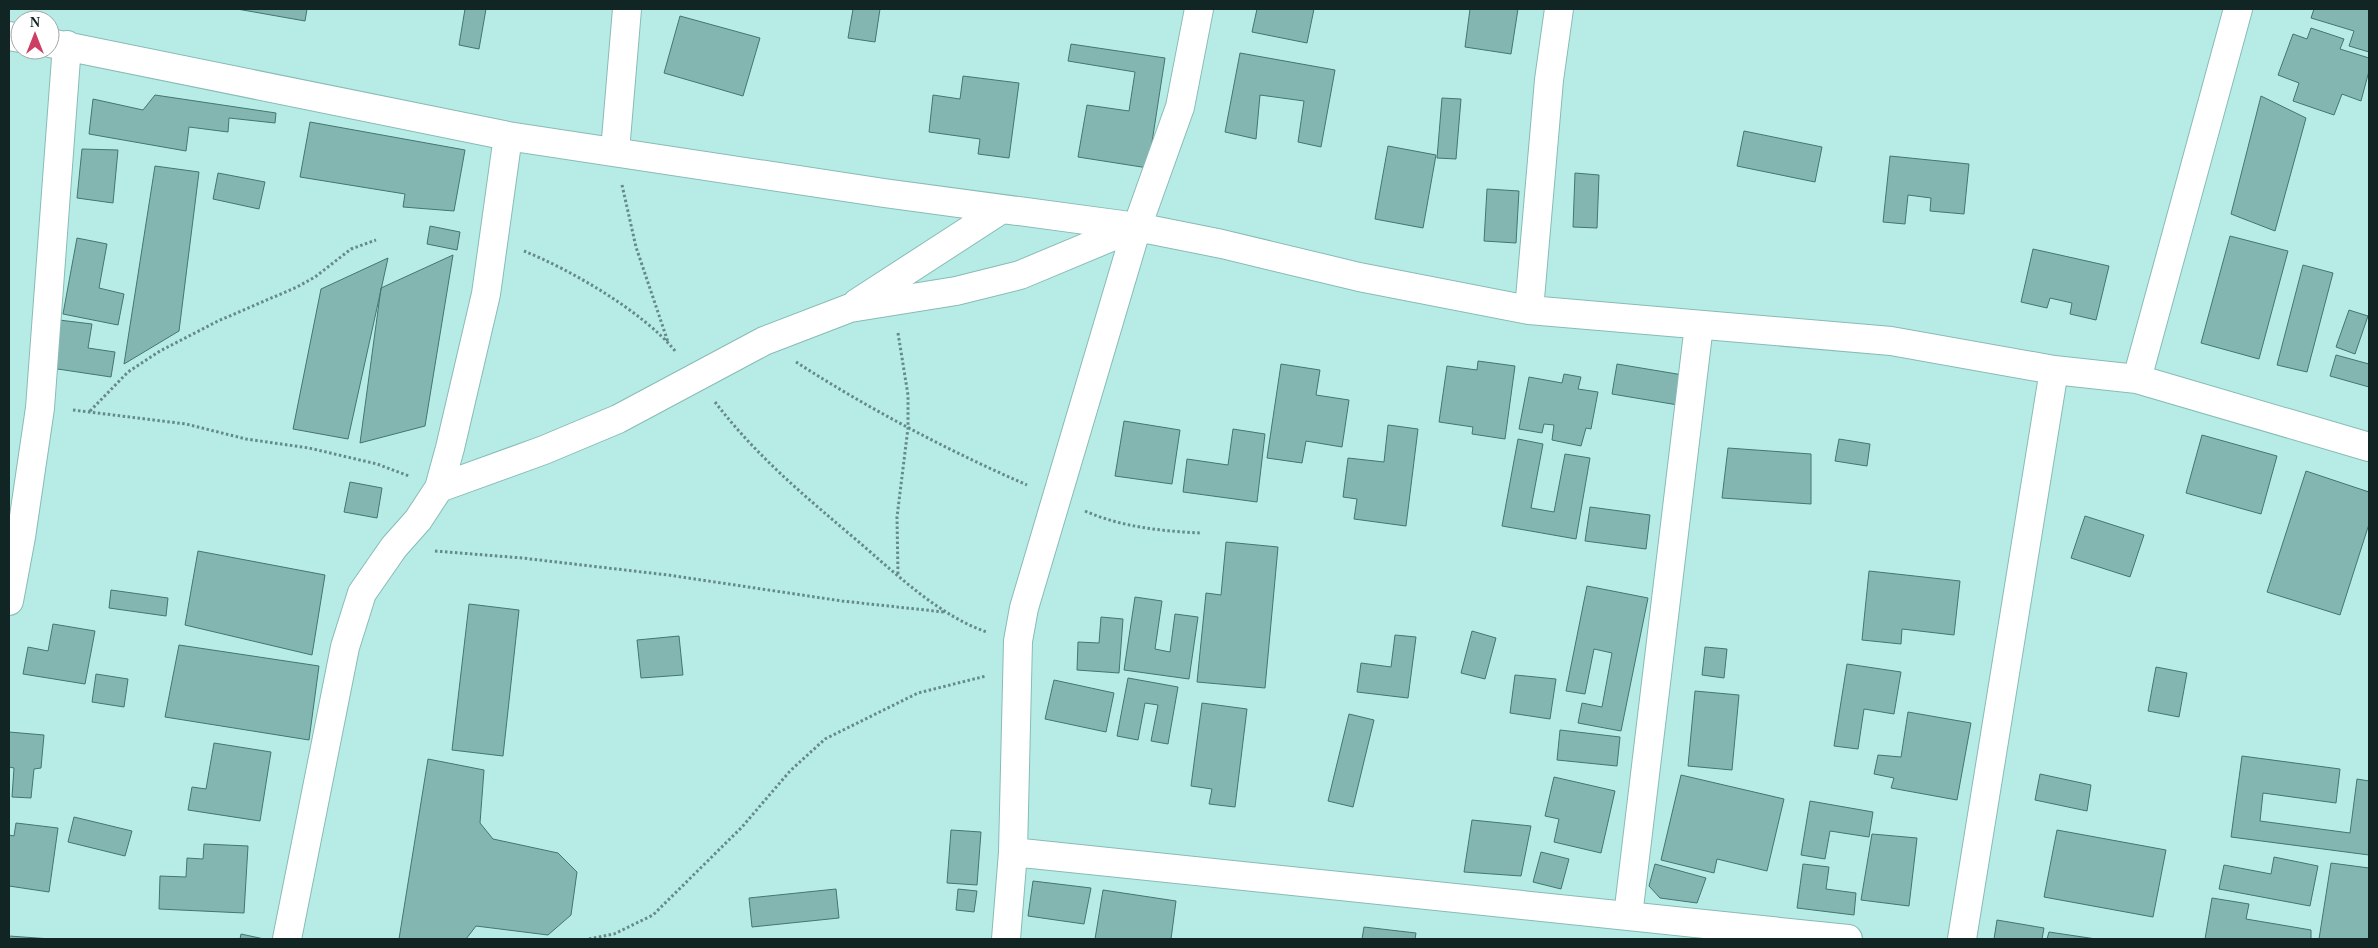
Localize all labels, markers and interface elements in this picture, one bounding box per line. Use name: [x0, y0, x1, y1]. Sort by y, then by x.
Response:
north arrow: [10, 10, 60, 60]
text: N: [30, 15, 40, 30]

